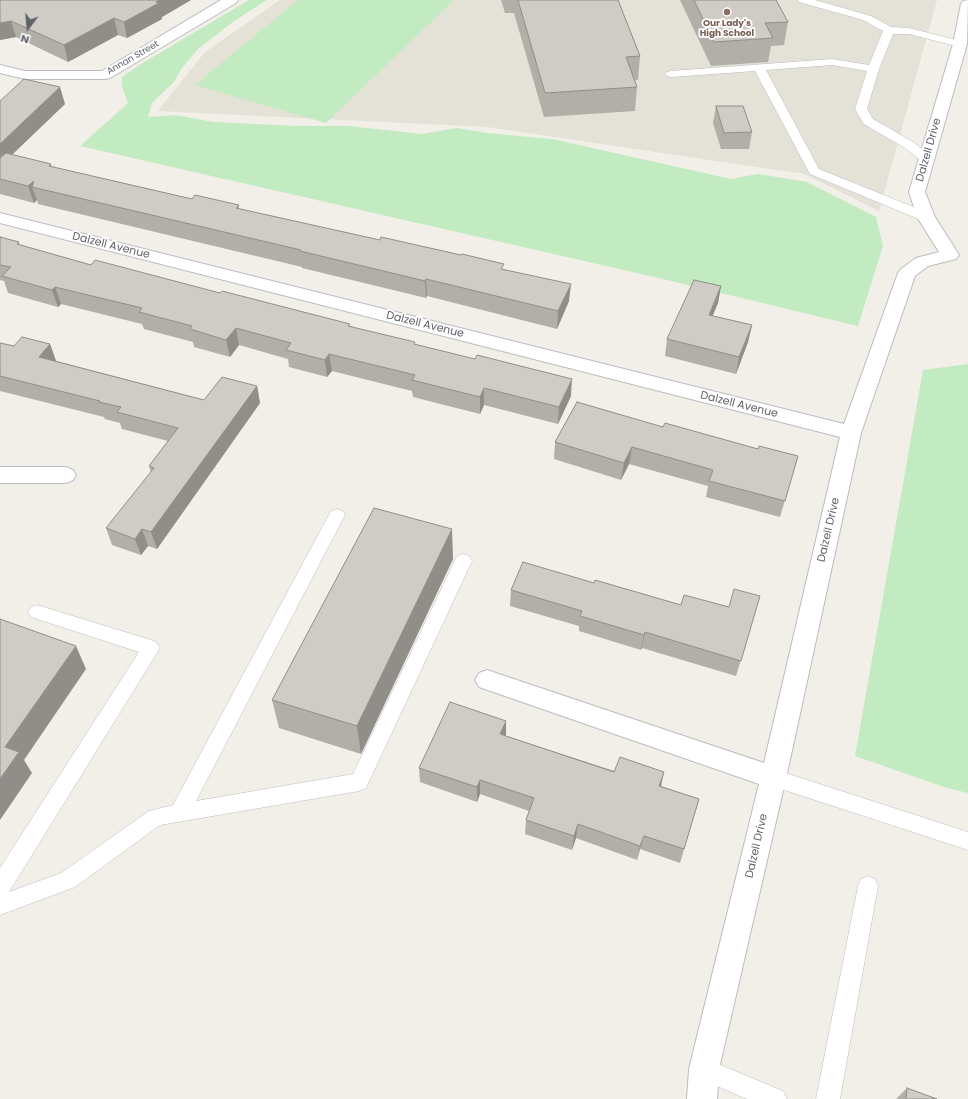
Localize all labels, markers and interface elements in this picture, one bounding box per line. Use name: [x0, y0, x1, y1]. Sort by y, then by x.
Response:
marker: Our Lady's High School: [722, 7, 732, 17]
north arrow: [8, 8, 48, 48]
place label: Our Lady's High School: [700, 19, 754, 40]
text: N: [19, 31, 31, 48]
street label: Annan Street: [105, 39, 161, 77]
street label: Dalzell Drive: [914, 117, 944, 183]
street label: Dalzell Avenue: [71, 230, 151, 262]
street label: Dalzell Avenue: [385, 309, 465, 341]
street label: Dalzell Avenue: [699, 389, 779, 421]
street label: Dalzell Drive: [815, 497, 843, 563]
street label: Dalzell Drive: [743, 813, 771, 879]

